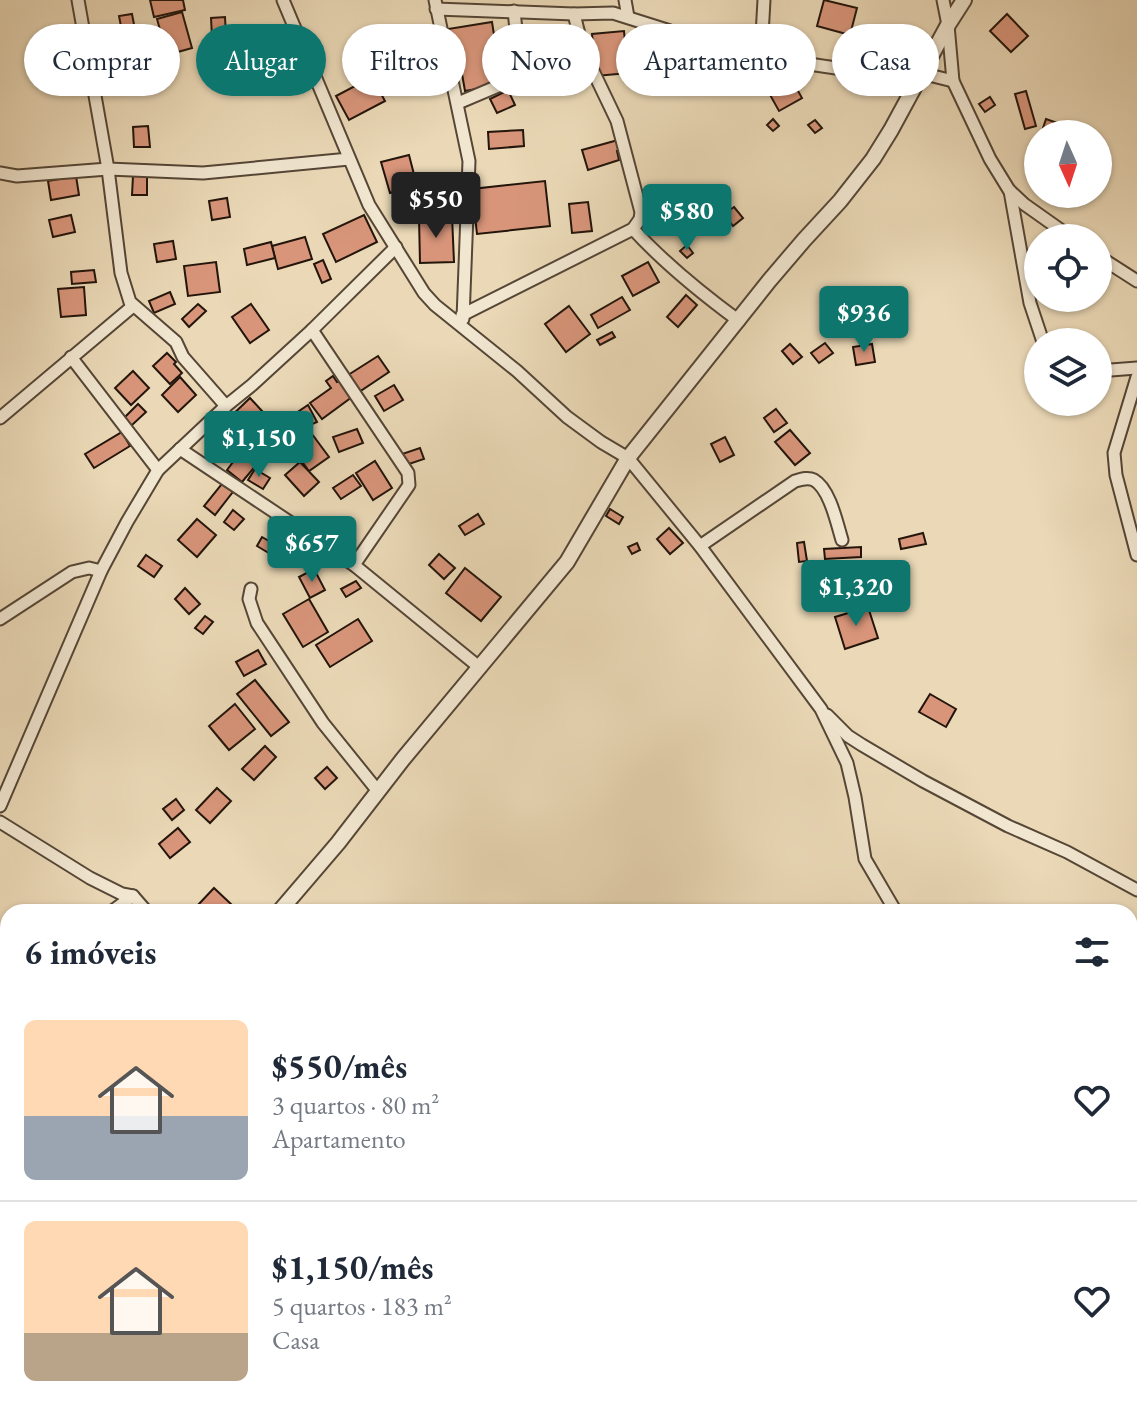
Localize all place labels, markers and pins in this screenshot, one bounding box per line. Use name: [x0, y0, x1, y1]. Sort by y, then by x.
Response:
pin: $550: [389, 172, 483, 240]
pin: $580: [640, 184, 734, 252]
pin: $936: [817, 286, 911, 354]
pin: $1,150: [194, 411, 324, 479]
pin: $657: [265, 516, 359, 584]
pin: $1,320: [791, 560, 921, 628]

